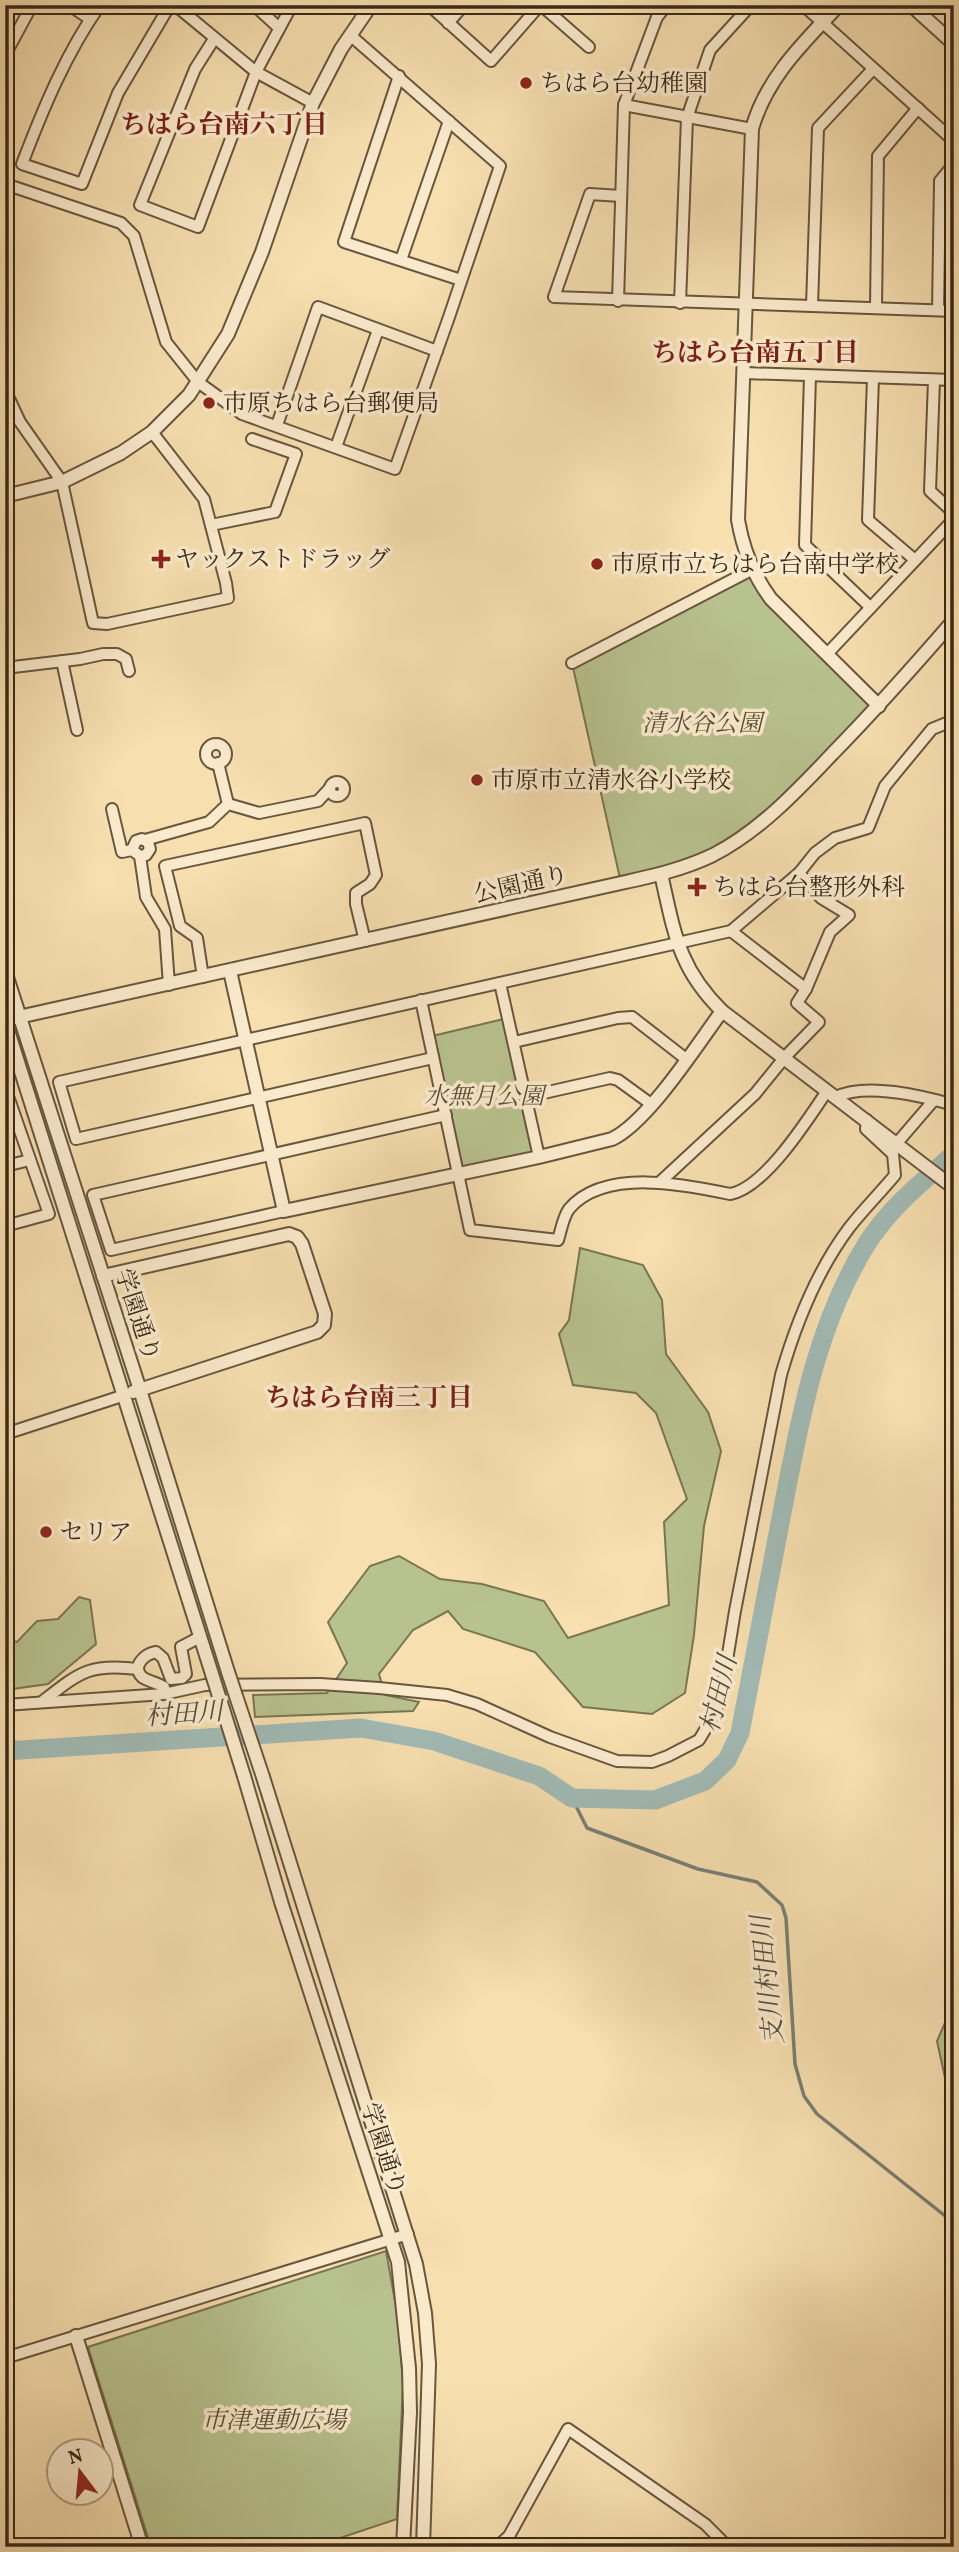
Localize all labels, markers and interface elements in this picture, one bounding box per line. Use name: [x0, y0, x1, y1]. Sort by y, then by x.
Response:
place label: ちはら台幼稚園: [540, 68, 708, 102]
marker: ちはら台幼稚園: [518, 75, 534, 91]
district label: ちはら台南六丁目: [120, 108, 328, 144]
district label: ちはら台南五丁目: [651, 336, 859, 372]
place label: 市原ちはら台郵便局: [223, 388, 439, 422]
marker: 市原ちはら台郵便局: [201, 395, 217, 411]
place label: ヤックストドラッグ: [175, 544, 390, 578]
place label: 市原市立ちはら台南中学校: [611, 549, 899, 583]
marker: ヤックストドラッグ: [153, 551, 169, 567]
marker: 市原市立ちはら台南中学校: [589, 556, 605, 572]
park label: 清水谷公園: [642, 708, 766, 742]
place label: 市原市立清水谷小学校: [491, 765, 731, 799]
marker: 市原市立清水谷小学校: [469, 772, 485, 788]
street label: 公園通り: [471, 859, 572, 913]
place label: ちはら台整形外科: [713, 872, 905, 906]
marker: ちはら台整形外科: [687, 877, 707, 897]
park label: 水無月公園: [424, 1081, 548, 1115]
street label: 学園通り: [105, 1265, 167, 1367]
district label: ちはら台南三丁目: [265, 1381, 473, 1417]
place label: セリア: [60, 1517, 132, 1551]
marker: セリア: [38, 1524, 54, 1540]
water label: 村田川: [693, 1649, 748, 1737]
water label: 村田川: [144, 1694, 227, 1736]
water label: 支川村田川: [744, 1910, 794, 2046]
street label: 学園通り: [351, 2099, 413, 2201]
park label: 市津運動広場: [202, 2405, 348, 2439]
north arrow: [46, 2436, 116, 2506]
text: N: [66, 2443, 86, 2472]

